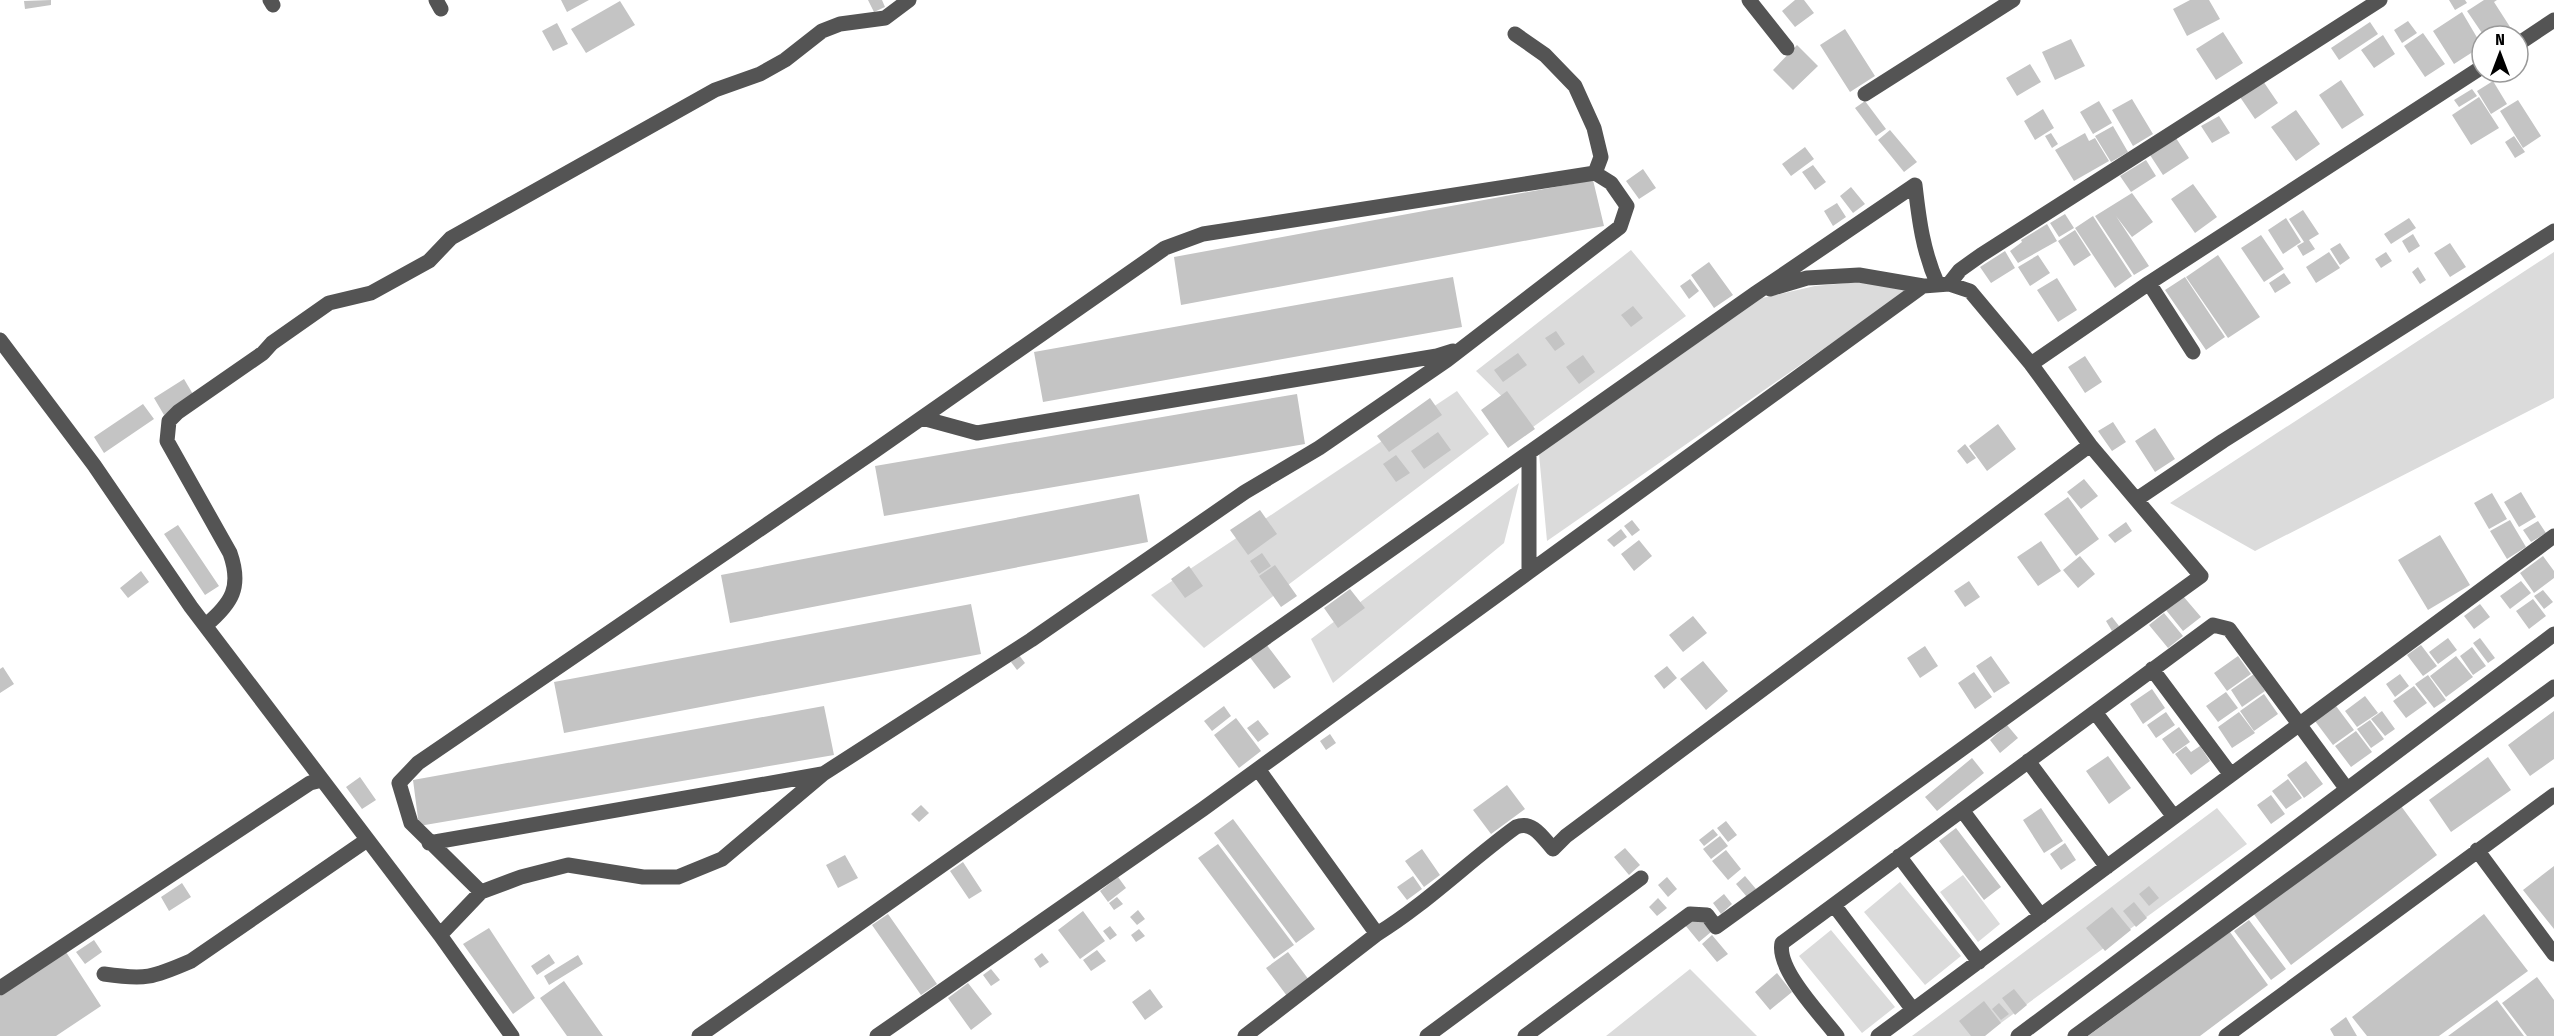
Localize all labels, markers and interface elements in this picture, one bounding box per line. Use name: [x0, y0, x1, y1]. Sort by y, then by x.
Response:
north arrow: [2470, 24, 2530, 84]
text: N: [2495, 30, 2505, 49]

